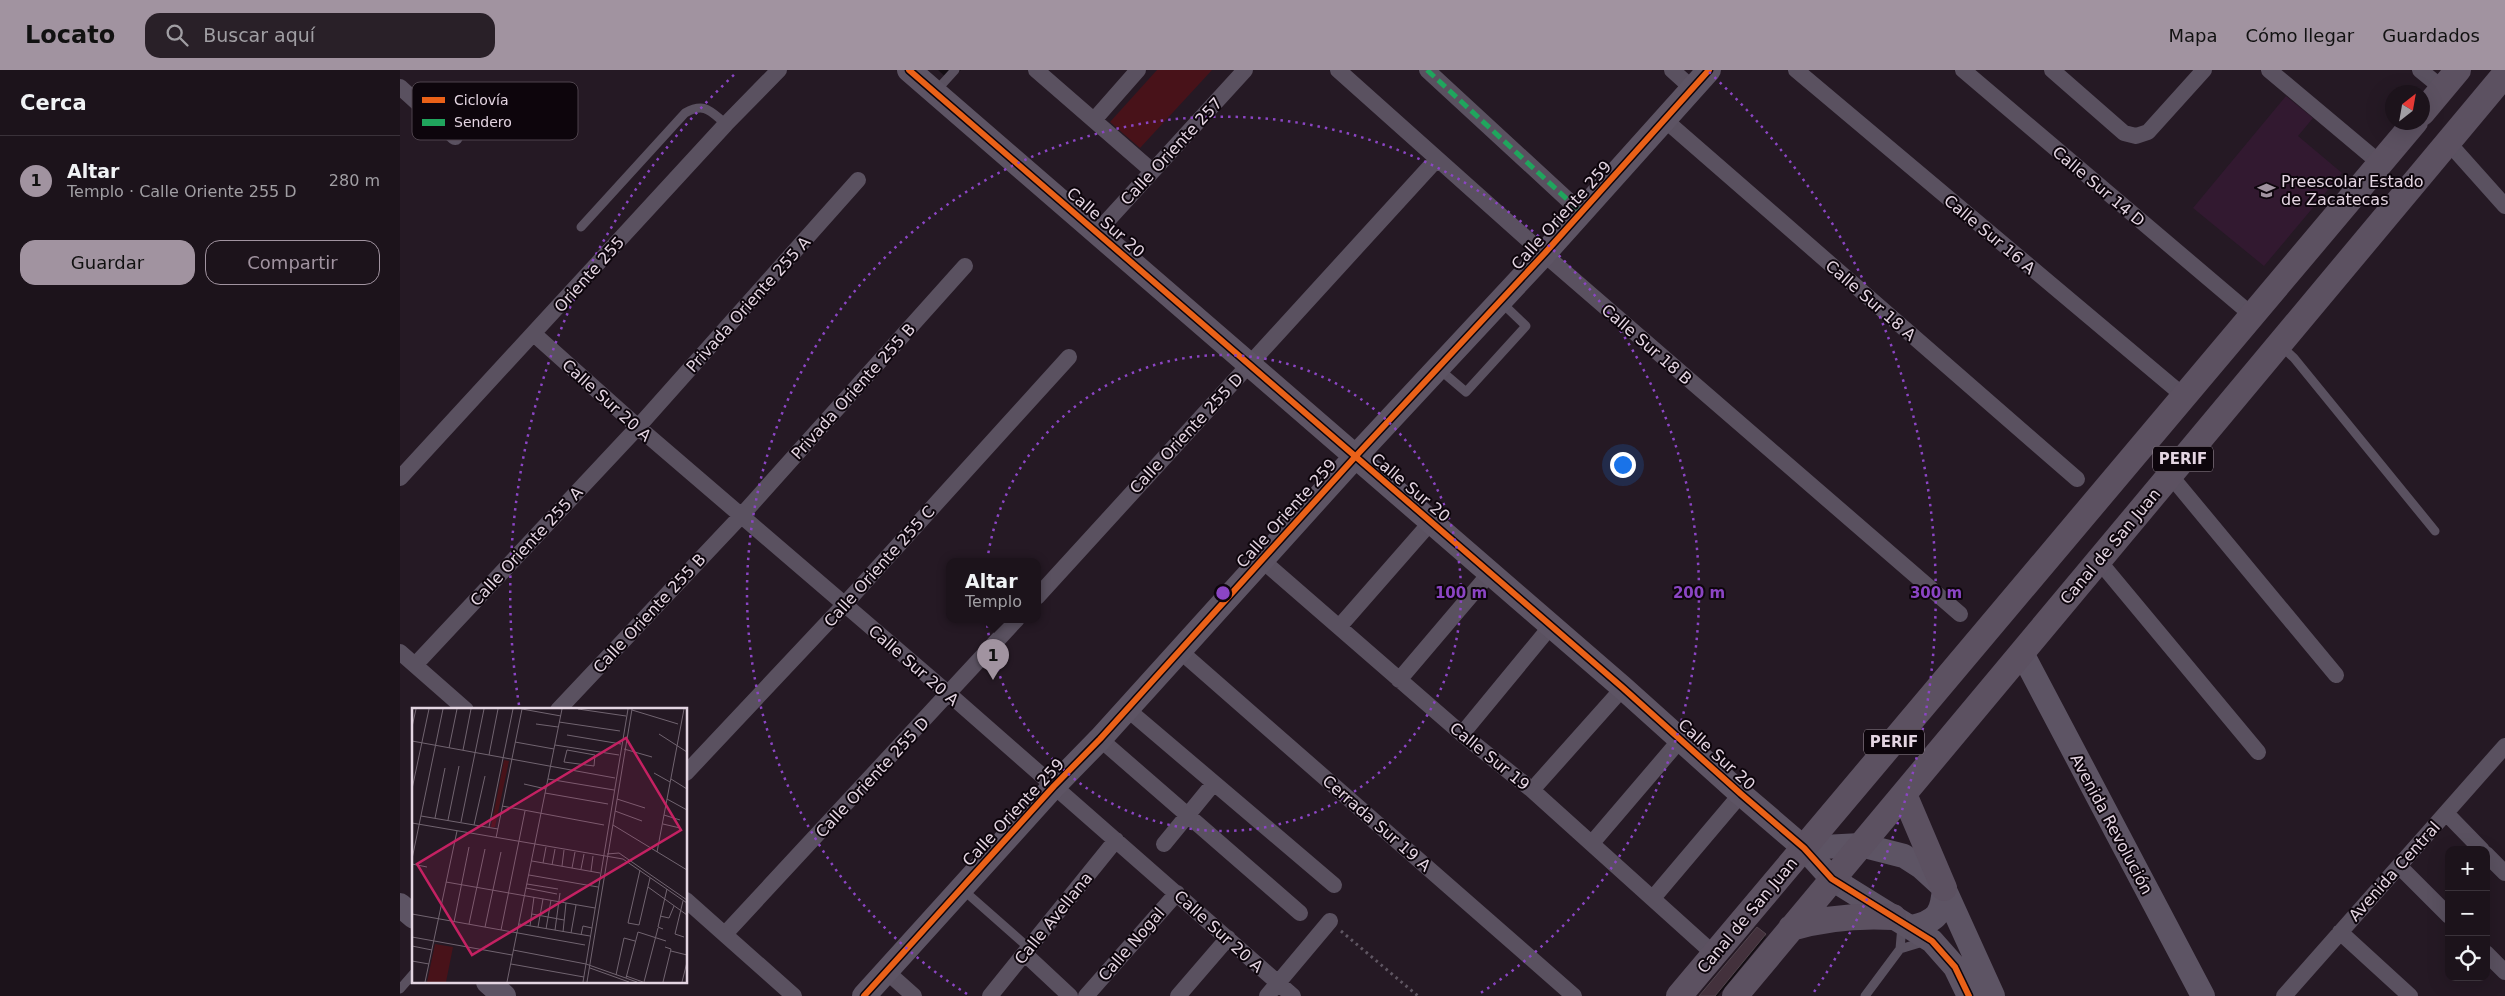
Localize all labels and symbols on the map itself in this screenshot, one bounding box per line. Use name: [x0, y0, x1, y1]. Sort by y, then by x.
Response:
legend: [412, 82, 578, 140]
north arrow: [2385, 85, 2430, 130]
text: Ciclovía: [454, 92, 509, 108]
street label: Calle Oriente 257: [1117, 94, 1226, 209]
text: Sendero: [454, 114, 512, 130]
street label: Calle Sur 14 D: [2049, 142, 2149, 230]
street label: Calle Oriente 259: [1507, 157, 1615, 274]
place label: Preescolar Estado de Zacatecas: [2281, 172, 2424, 209]
school or university icon: Preescolar Estado de Zacatecas: [2257, 180, 2277, 200]
street label: Calle Sur 20: [1063, 183, 1149, 261]
street label: Calle Sur 16 A: [1940, 191, 2039, 278]
street label: Oriente 255: [550, 233, 628, 316]
street label: Privada Oriente 255 A: [682, 233, 814, 376]
street label: Calle Sur 18 A: [1822, 256, 1920, 345]
street label: Calle Sur 18 B: [1598, 300, 1696, 389]
street label: Privada Oriente 255 B: [787, 320, 919, 463]
street label: Calle Sur 20 A: [558, 355, 655, 445]
street label: Calle Oriente 255 D: [1126, 369, 1247, 497]
road number: PERIF: [2153, 446, 2213, 472]
street label: Calle Sur 20: [1367, 449, 1454, 526]
your location: [1610, 452, 1636, 478]
street label: Calle Oriente 259: [1232, 455, 1340, 572]
street label: Calle Oriente 255 A: [466, 483, 587, 610]
street label: Canal de San Juan: [2056, 484, 2164, 608]
street label: Calle Oriente 255 C: [820, 502, 939, 631]
street label: Calle Oriente 255 B: [589, 550, 710, 677]
centre of rings: [1214, 584, 1232, 602]
text: 100 m: [1435, 584, 1487, 602]
text: 200 m: [1673, 584, 1725, 602]
text: 300 m: [1910, 584, 1962, 602]
street label: Calle Sur 20 A: [865, 621, 963, 710]
pin: 1: [977, 639, 1009, 680]
inset map: [412, 708, 688, 984]
street label: Calle Oriente 255 D: [812, 713, 933, 841]
street label: Calle Sur 20: [1674, 715, 1759, 794]
street label: Calle Sur 19: [1446, 718, 1533, 794]
road number: PERIF: [1864, 730, 1924, 754]
street label: Avenida Revolución: [2067, 751, 2157, 898]
street label: Calle Oriente 259: [959, 755, 1068, 870]
street label: Cerrada Sur 19 A: [1319, 771, 1435, 876]
street label: Avenida Central: [2345, 818, 2444, 925]
street label: Canal de San Juan: [1693, 853, 1801, 977]
street label: Calle Avellana: [1011, 869, 1096, 968]
street label: Calle Sur 20 A: [1170, 886, 1267, 976]
street label: Calle Nogal: [1094, 904, 1168, 985]

